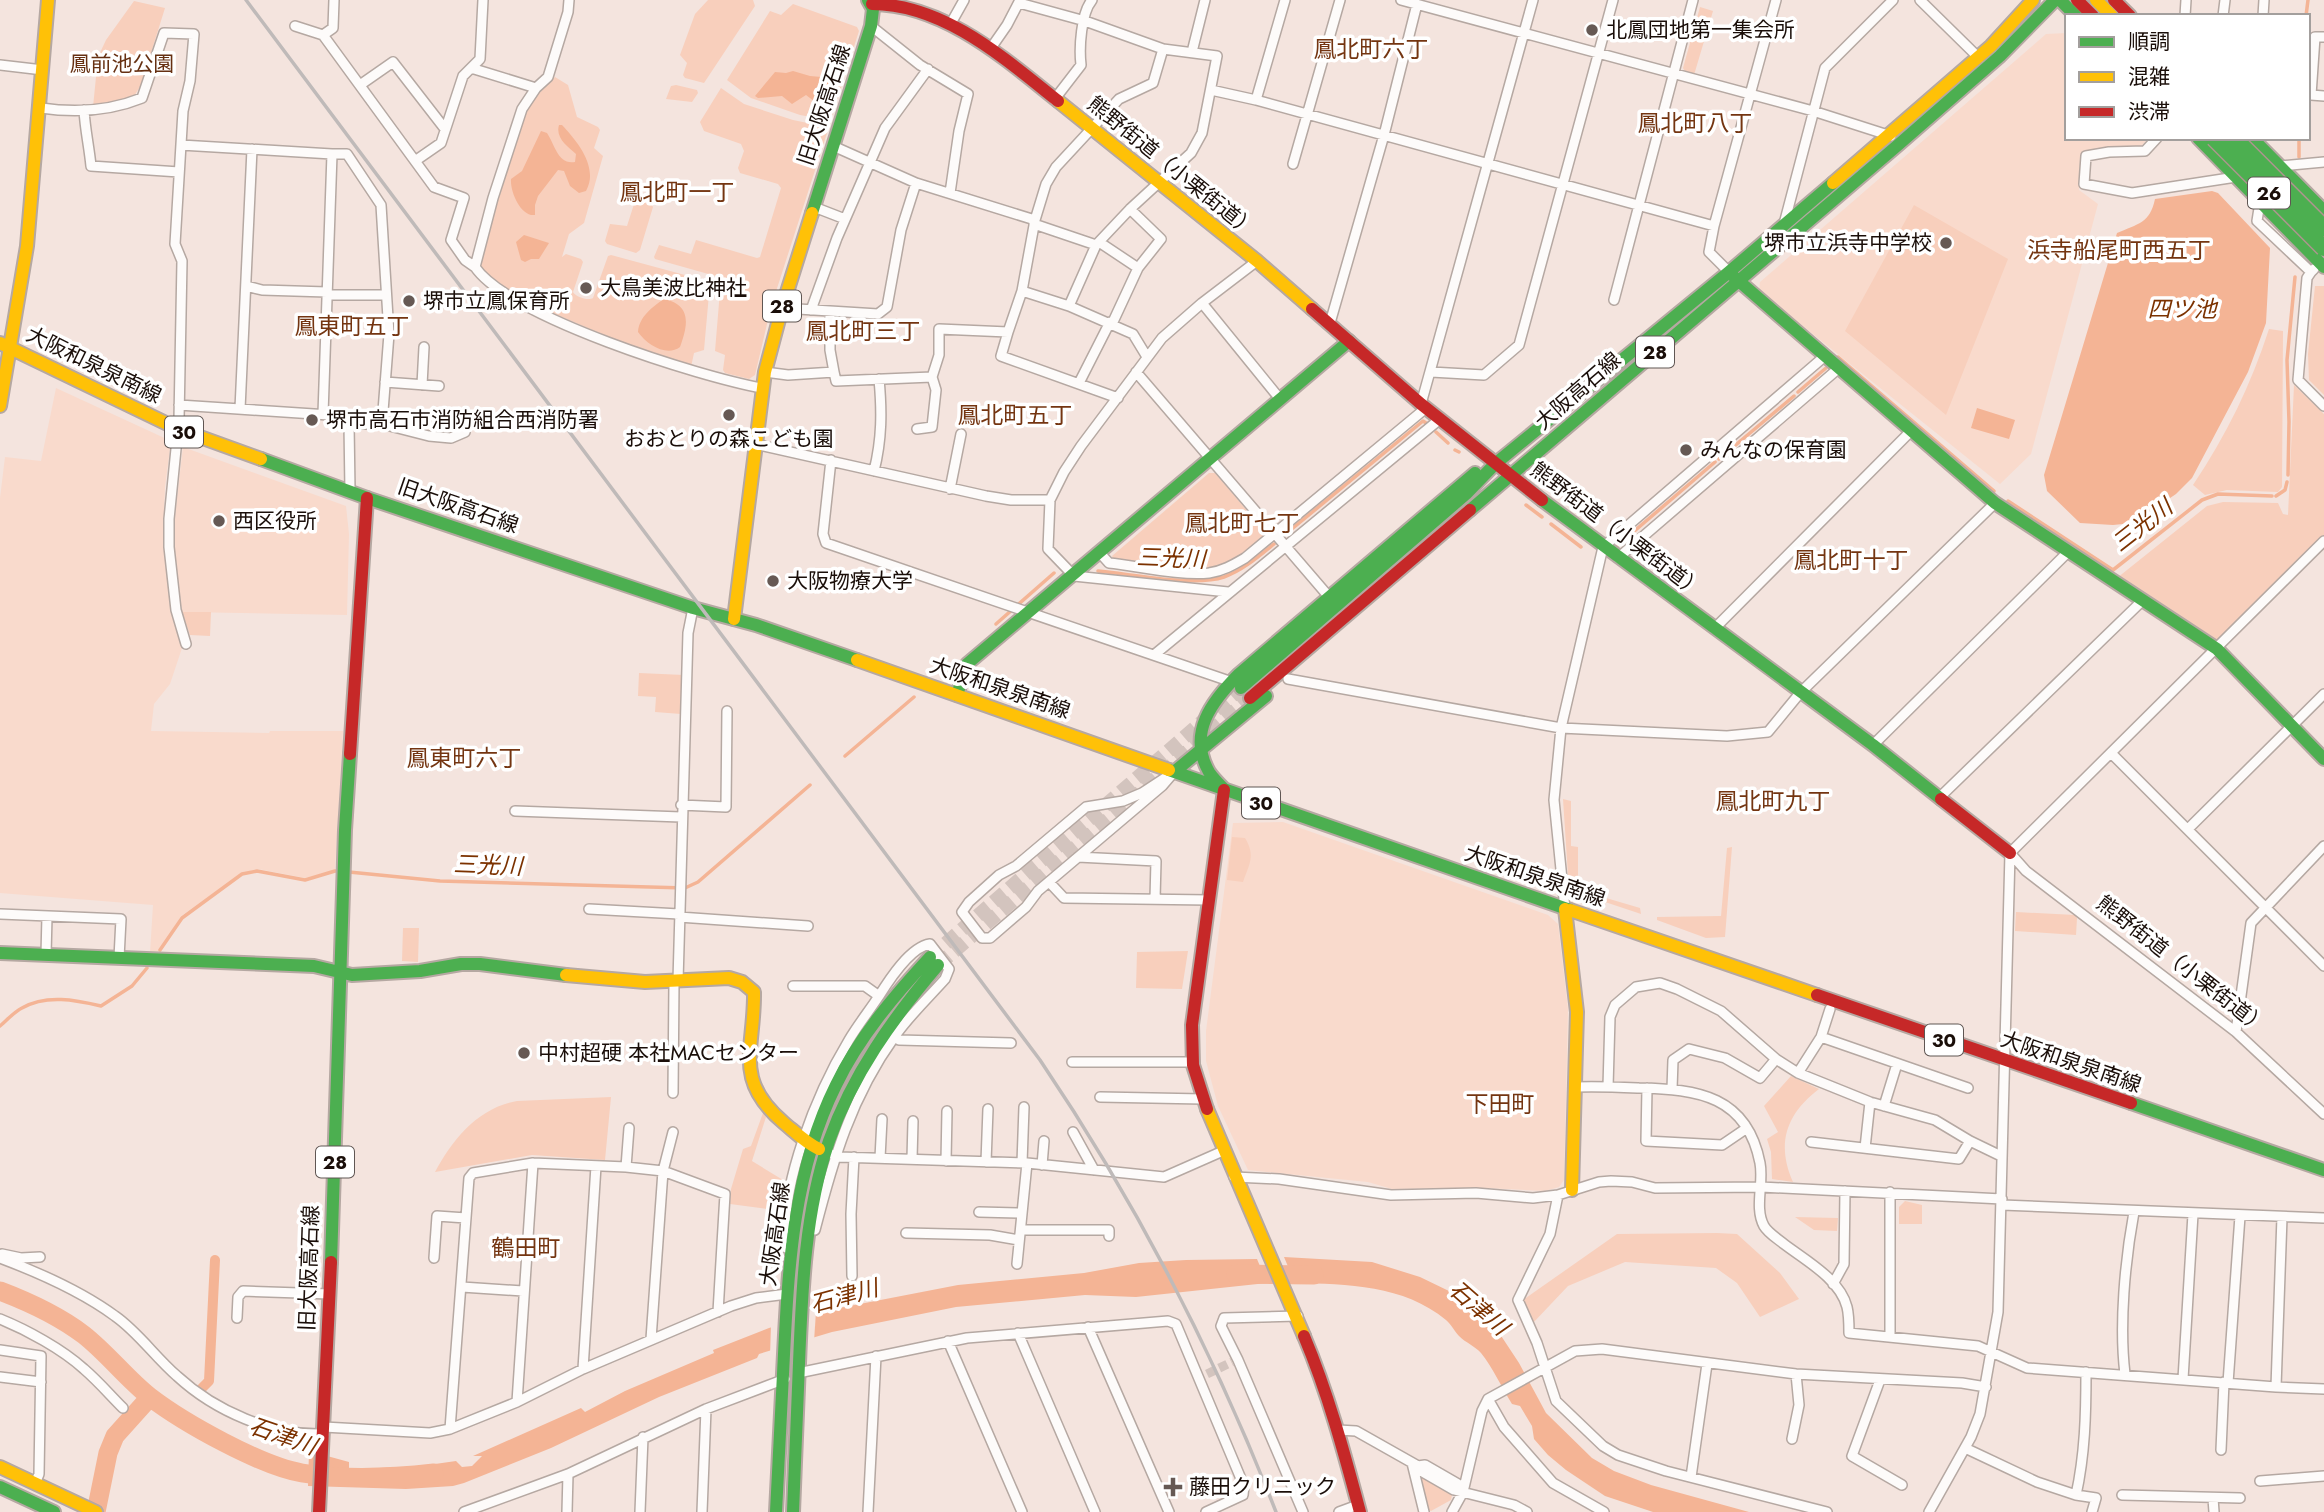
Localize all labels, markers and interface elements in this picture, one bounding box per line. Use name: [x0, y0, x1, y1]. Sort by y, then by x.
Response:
legend: [2065, 14, 2310, 140]
place label: 北鳳団地第一集会所: [1606, 15, 1795, 45]
marker: 北鳳団地第一集会所: [1584, 22, 1600, 38]
text: 順調: [2128, 27, 2170, 57]
district label: 鳳北町六丁: [1314, 32, 1429, 66]
street label: 旧大阪高石線: [790, 40, 858, 170]
park label: 鳳前池公園: [70, 49, 175, 79]
text: 混雑: [2128, 62, 2170, 92]
street label: 熊野街道（小栗街道）: [1081, 89, 1263, 245]
text: 渋滞: [2128, 97, 2170, 127]
district label: 鳳北町八丁: [1638, 106, 1753, 140]
district label: 鳳北町一丁: [620, 175, 735, 209]
road number: 26: [2248, 178, 2290, 209]
place label: 堺市立浜寺中学校: [1764, 228, 1932, 258]
district label: 浜寺船尾町西五丁: [2027, 233, 2211, 267]
marker: 堺市立浜寺中学校: [1938, 235, 1954, 251]
place label: 大鳥美波比神社: [600, 273, 747, 303]
marker: 大鳥美波比神社: [578, 280, 594, 296]
place label: 堺市立鳳保育所: [423, 286, 570, 316]
road number: 28: [763, 290, 801, 322]
water label: 四ツ池: [2148, 292, 2219, 326]
marker: 堺市立鳳保育所: [401, 293, 417, 309]
district label: 鳳東町五丁: [295, 309, 410, 343]
district label: 鳳北町三丁: [806, 314, 921, 348]
street label: 大阪和泉泉南線: [21, 319, 167, 411]
road number: 28: [1636, 336, 1674, 368]
street label: 大阪高石線: [1529, 345, 1627, 437]
district label: 鳳北町五丁: [958, 398, 1073, 432]
place label: 堺市高石市消防組合西消防署: [326, 405, 599, 435]
marker: おおとりの森こども園: [721, 407, 737, 423]
marker: 堺市高石市消防組合西消防署: [304, 412, 320, 428]
road number: 30: [165, 416, 203, 448]
place label: おおとりの森こども園: [624, 424, 834, 454]
place label: みんなの保育園: [1700, 435, 1847, 465]
marker: みんなの保育園: [1678, 442, 1694, 458]
street label: 熊野街道（小栗街道）: [1524, 455, 1710, 605]
street label: 旧大阪高石線: [394, 471, 522, 541]
water label: 三光川: [2104, 489, 2182, 560]
place label: 西区役所: [233, 506, 317, 536]
district label: 鳳北町七丁: [1185, 506, 1300, 540]
marker: 西区役所: [211, 513, 227, 529]
water label: 三光川: [1136, 540, 1209, 576]
district label: 鳳北町十丁: [1794, 543, 1909, 577]
place label: 大阪物療大学: [787, 566, 913, 596]
marker: 大阪物療大学: [765, 573, 781, 589]
street label: 大阪和泉泉南線: [926, 650, 1074, 726]
district label: 鳳東町六丁: [407, 741, 522, 775]
district label: 鳳北町九丁: [1716, 784, 1831, 818]
road number: 30: [1242, 788, 1280, 818]
street label: 大阪和泉泉南線: [1461, 838, 1609, 914]
water label: 三光川: [453, 847, 526, 883]
street label: 熊野街道（小栗街道）: [2090, 889, 2274, 1041]
road number: 30: [1925, 1024, 1963, 1056]
street label: 大阪和泉泉南線: [1997, 1024, 2145, 1100]
place label: 中村超硬 本社MACセンター: [538, 1038, 799, 1068]
marker: 中村超硬 本社MACセンター: [516, 1045, 532, 1061]
district label: 下田町: [1466, 1087, 1535, 1121]
road number: 28: [316, 1146, 354, 1178]
street label: 大阪高石線: [753, 1180, 797, 1288]
street label: 旧大阪高石線: [292, 1205, 326, 1331]
district label: 鶴田町: [492, 1231, 561, 1265]
water label: 石津川: [806, 1270, 885, 1321]
water label: 石津川: [1442, 1273, 1518, 1345]
water label: 石津川: [245, 1409, 324, 1464]
place label: 藤田クリニック: [1189, 1472, 1336, 1502]
marker: 藤田クリニック: [1163, 1477, 1183, 1497]

